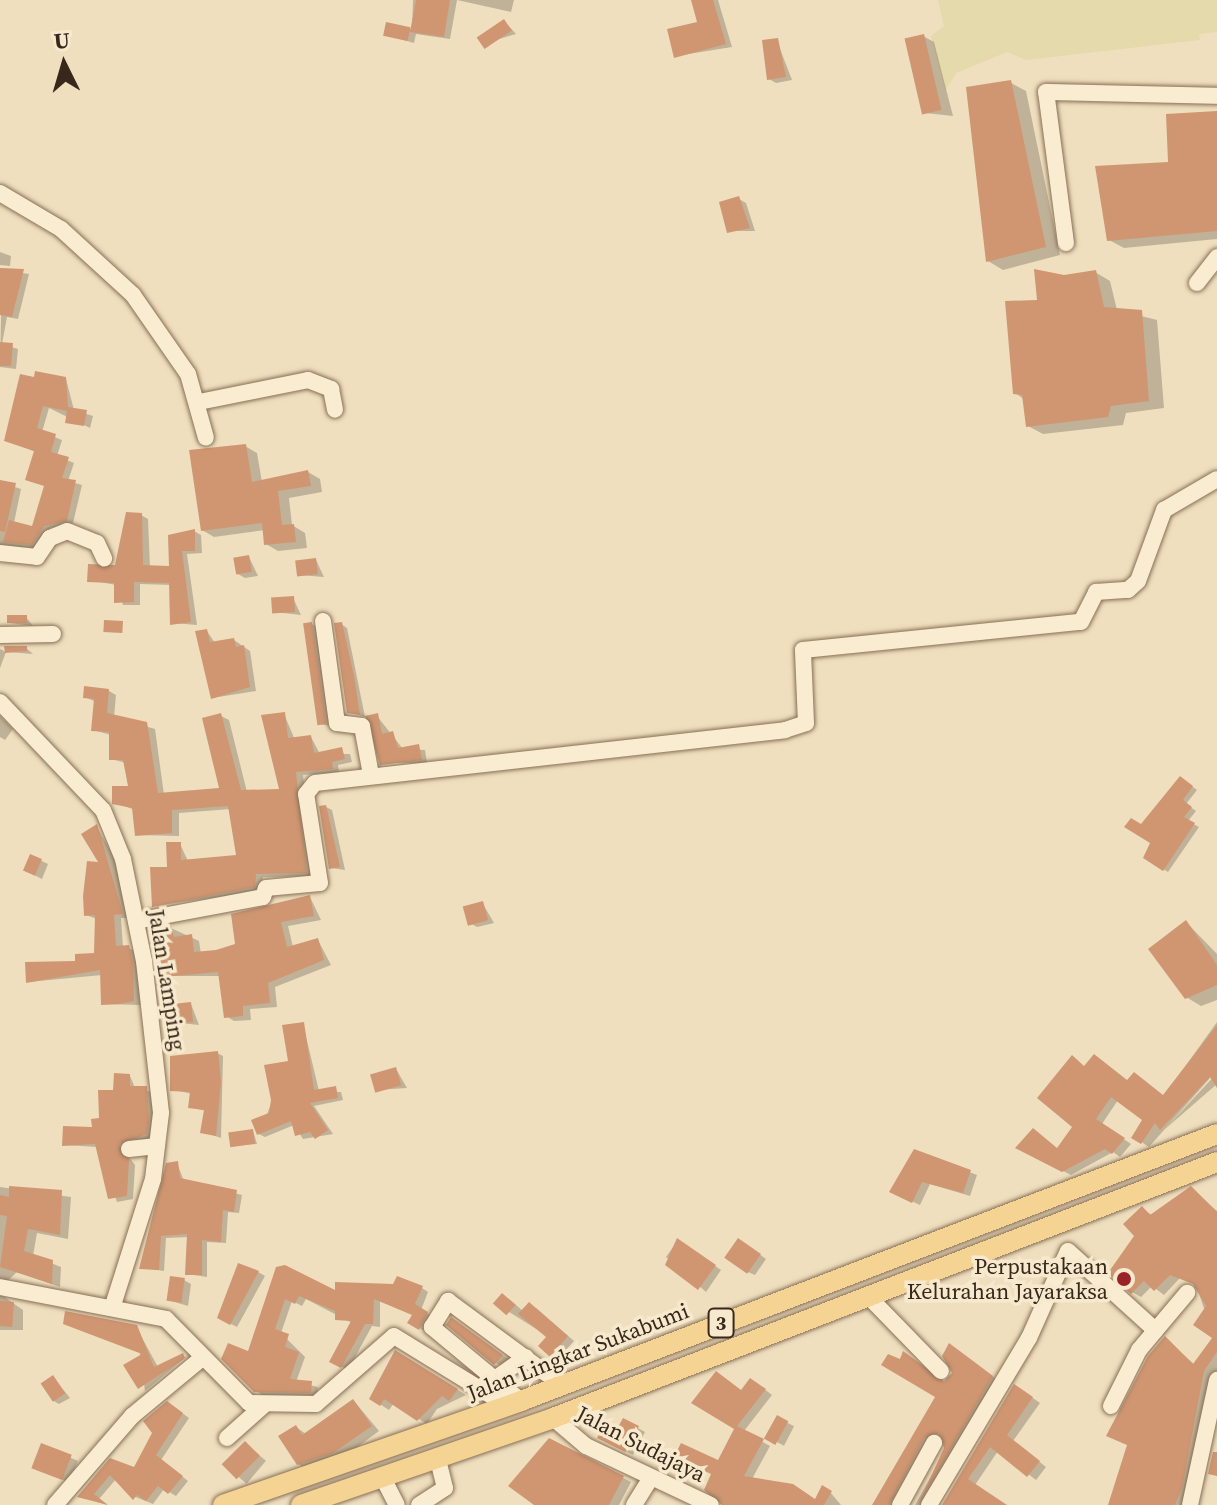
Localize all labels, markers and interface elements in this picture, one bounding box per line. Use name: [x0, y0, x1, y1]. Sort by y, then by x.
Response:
north arrow: [24, 24, 104, 104]
text: U: [53, 24, 71, 56]
street label: Jalan Lamping: [143, 908, 191, 1052]
place label: Perpustakaan Kelurahan Jayaraksa: [907, 1253, 1108, 1304]
marker: Perpustakaan Kelurahan Jayaraksa: [1115, 1270, 1133, 1288]
street label: Jalan Lingkar Sukabumi: [463, 1298, 693, 1406]
road number: 3: [707, 1307, 735, 1339]
street label: Jalan Sudajaya: [572, 1400, 710, 1488]

